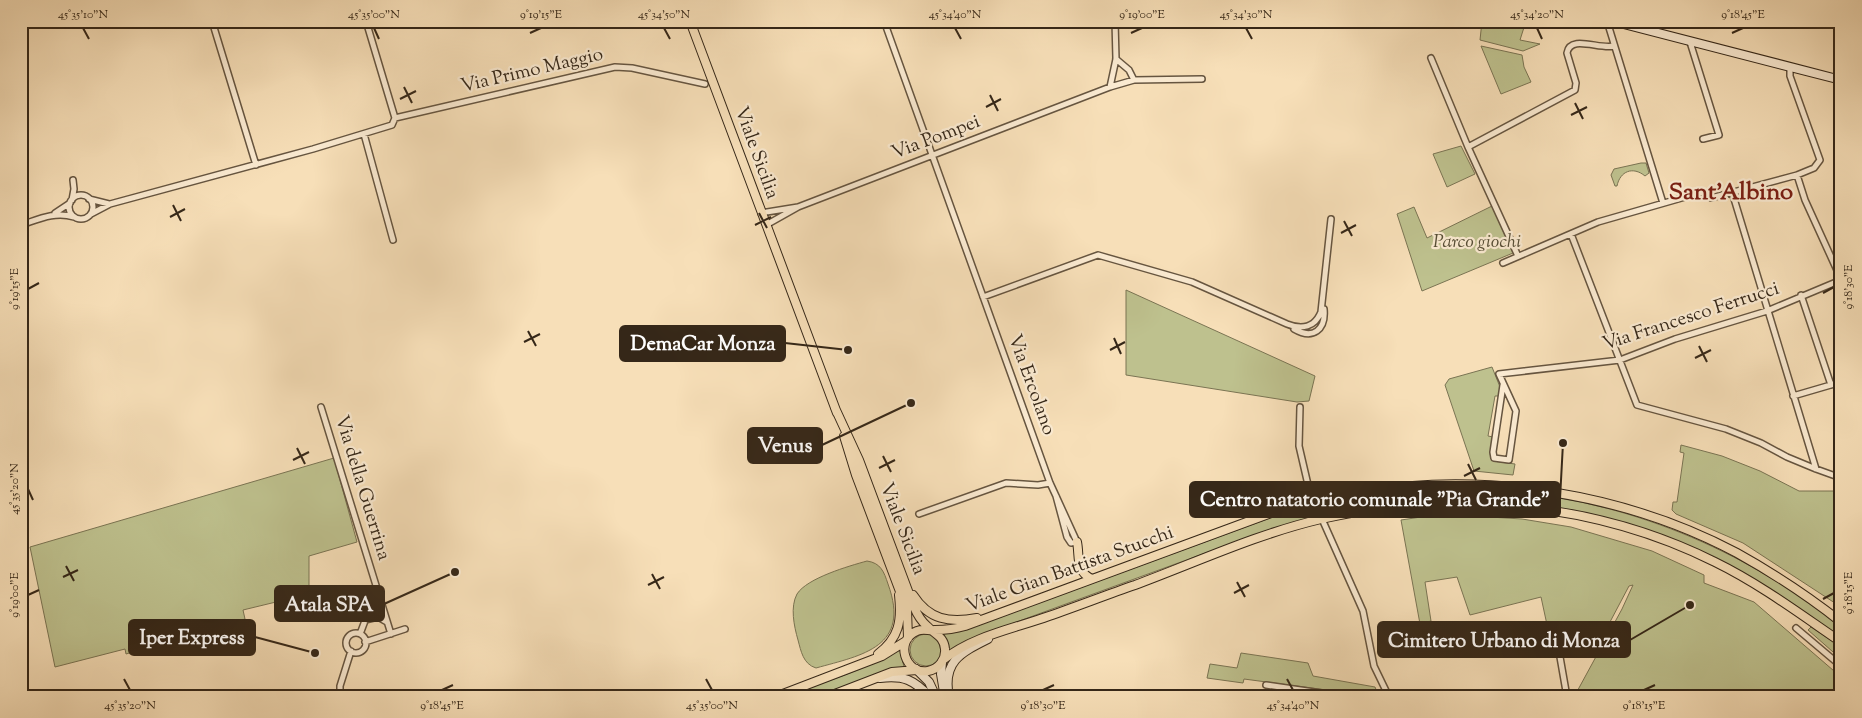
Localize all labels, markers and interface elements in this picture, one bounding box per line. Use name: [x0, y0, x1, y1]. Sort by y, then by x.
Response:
text: 45°35'10"N: [58, 6, 108, 24]
text: 45°35'00"N: [348, 6, 400, 24]
text: 9°19'15"E: [520, 6, 563, 24]
text: 45°34'50"N: [638, 6, 690, 24]
text: 45°34'40"N: [929, 6, 982, 24]
text: 9°19'00"E: [1119, 6, 1165, 24]
text: 45°34'30"N: [1220, 6, 1273, 24]
text: 45°34'20"N: [1510, 6, 1564, 24]
text: 9°18'45"E: [1721, 6, 1765, 24]
street label: Via Primo Maggio: [458, 41, 606, 101]
street label: Viale Sicilia: [727, 103, 785, 203]
street label: Via Pompei: [888, 109, 984, 167]
district label: Sant'Albino: [1669, 176, 1793, 210]
park label: Parco giochi: [1433, 229, 1521, 256]
text: 9°18'30"E: [1840, 264, 1858, 310]
text: 9°19'15"E: [6, 267, 24, 310]
street label: Via Francesco Ferrucci: [1599, 276, 1783, 358]
callout: DemaCar Monza: [620, 326, 785, 361]
text: DemaCar Monza: [631, 331, 776, 360]
street label: Via Ercolano: [1000, 331, 1062, 439]
street label: Via della Guerrina: [327, 412, 397, 564]
callout: Venus: [748, 428, 822, 463]
text: Venus: [758, 433, 812, 462]
text: 45°35'20"N: [6, 463, 24, 515]
street label: Viale Sicilia: [872, 479, 932, 579]
callout: Centro natatorio comunale "Pia Grande": [1190, 482, 1560, 517]
text: Centro natatorio comunale "Pia Grande": [1200, 487, 1550, 516]
street label: Viale Gian Battista Stucchi: [962, 520, 1178, 620]
text: 9°18'15"E: [1840, 571, 1858, 614]
text: 9°19'00"E: [6, 572, 24, 618]
callout: Atala SPA: [275, 586, 384, 621]
text: Atala SPA: [285, 592, 374, 621]
callout: Iper Express: [129, 620, 255, 655]
callout: Cimitero Urbano di Monza: [1378, 622, 1630, 657]
text: Iper Express: [139, 625, 245, 654]
text: Cimitero Urbano di Monza: [1388, 628, 1621, 657]
text: 45°35'20"N: [104, 697, 156, 715]
text: 9°18'45"E: [420, 697, 464, 715]
text: 45°35'00"N: [686, 697, 738, 715]
text: 9°18'30"E: [1020, 697, 1066, 715]
text: 45°34'40"N: [1267, 697, 1320, 715]
text: 9°18'15"E: [1623, 697, 1666, 715]

